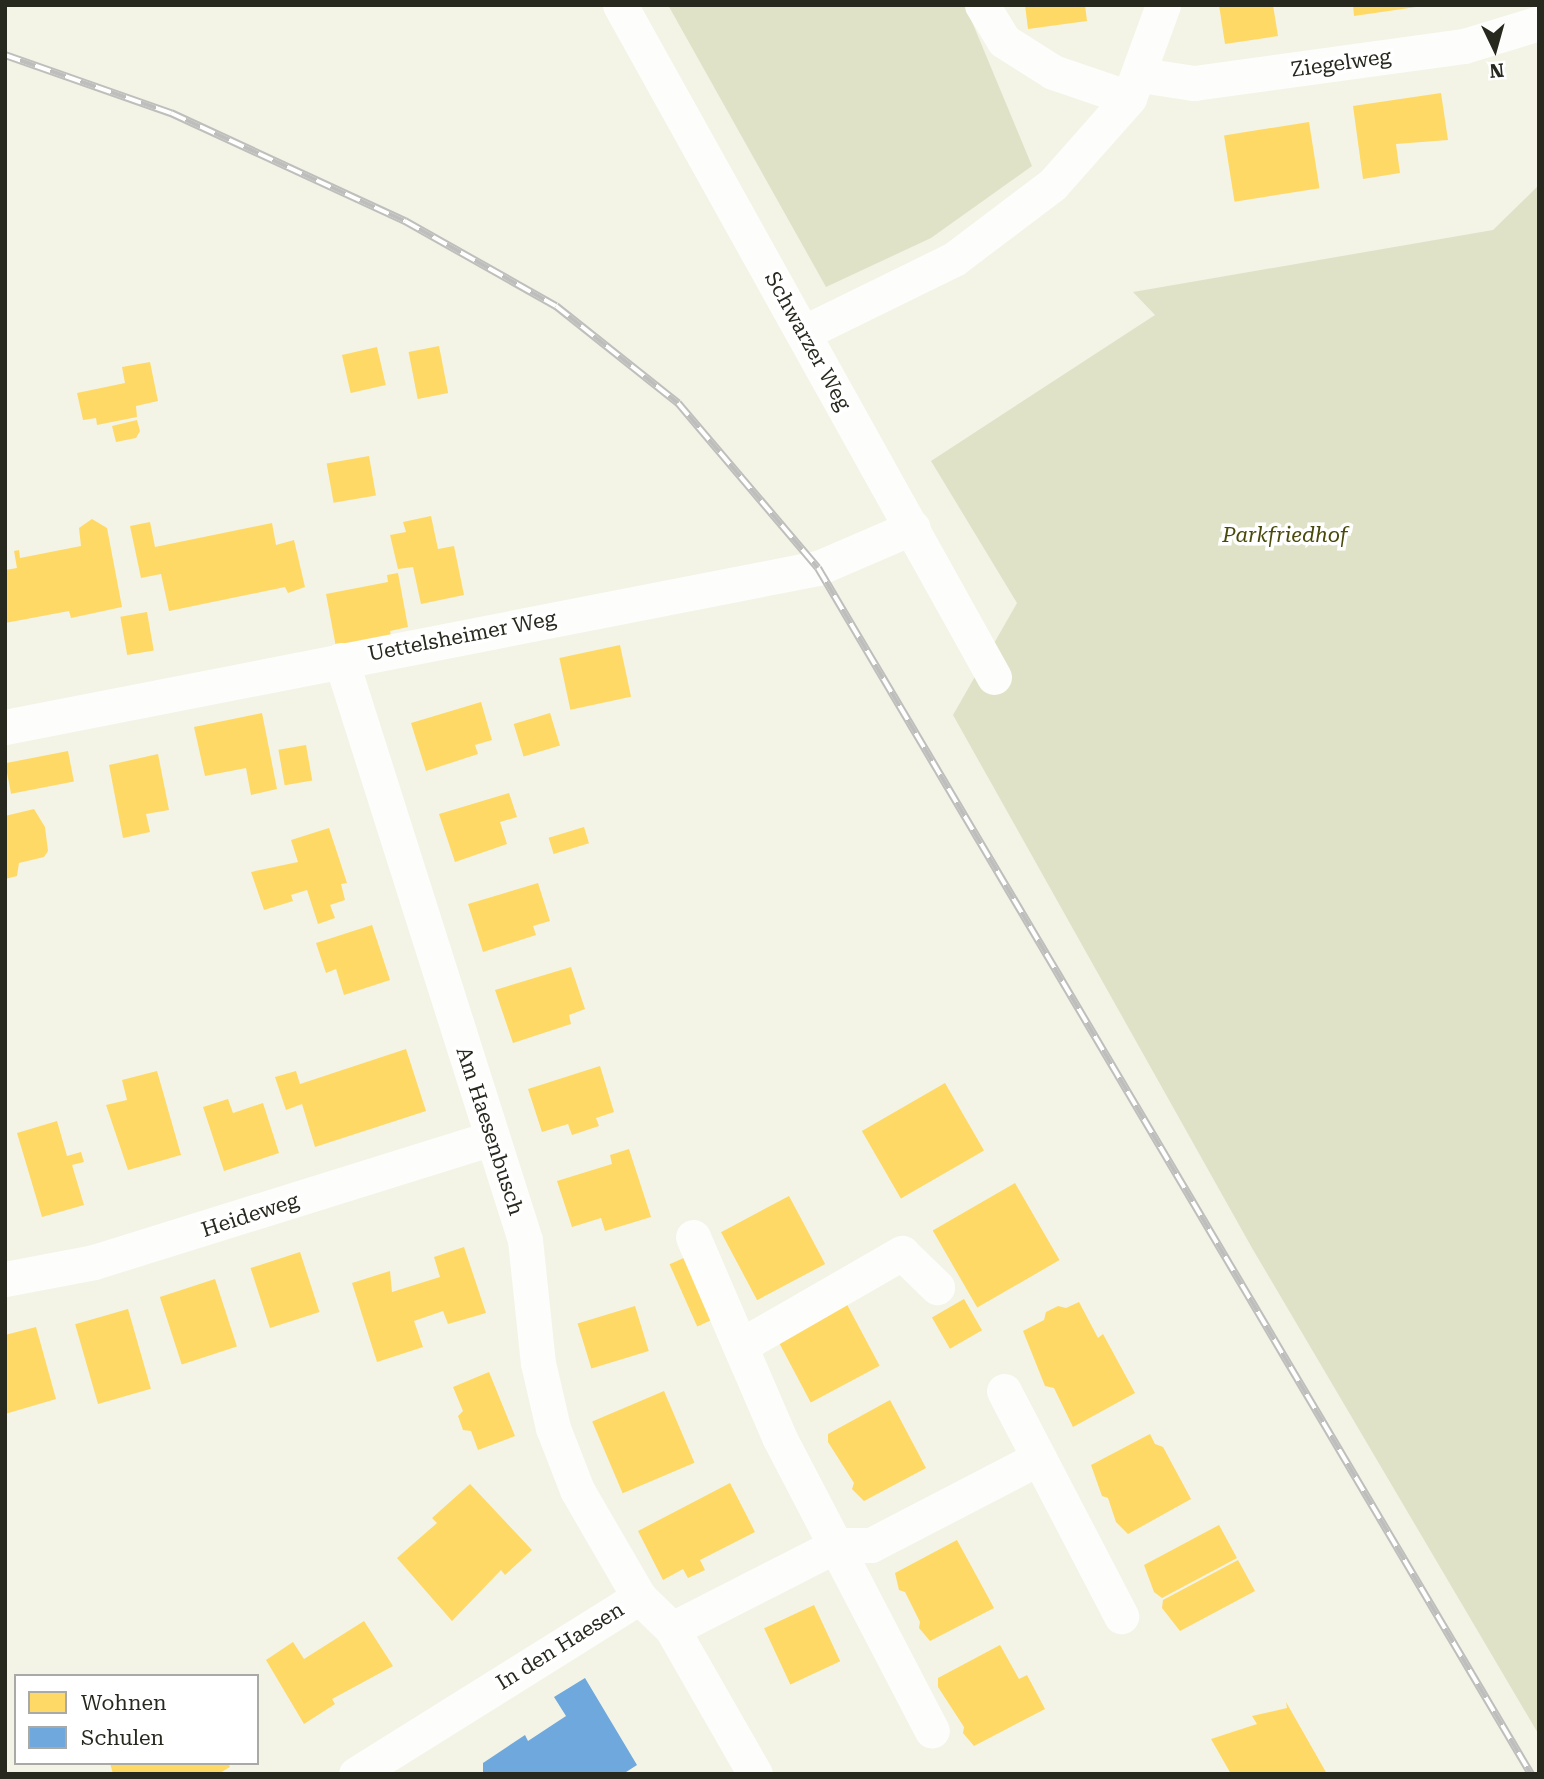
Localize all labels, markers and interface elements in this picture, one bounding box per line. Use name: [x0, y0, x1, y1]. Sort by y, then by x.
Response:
north arrow: [1460, 14, 1530, 84]
street label: Ziegelweg: [1289, 44, 1393, 82]
text: N: [1489, 58, 1505, 83]
street label: Schwarzer Weg: [759, 267, 857, 415]
park label: Parkfriedhof: [1222, 522, 1348, 548]
street label: Uettelsheimer Weg: [366, 605, 558, 667]
street label: Am Haesenbusch: [451, 1044, 529, 1218]
street label: Heideweg: [198, 1187, 302, 1243]
street label: In den Haesen: [492, 1597, 628, 1695]
legend: [14, 1674, 259, 1765]
text: Wohnen: [81, 1691, 167, 1715]
text: Schulen: [81, 1726, 164, 1750]

